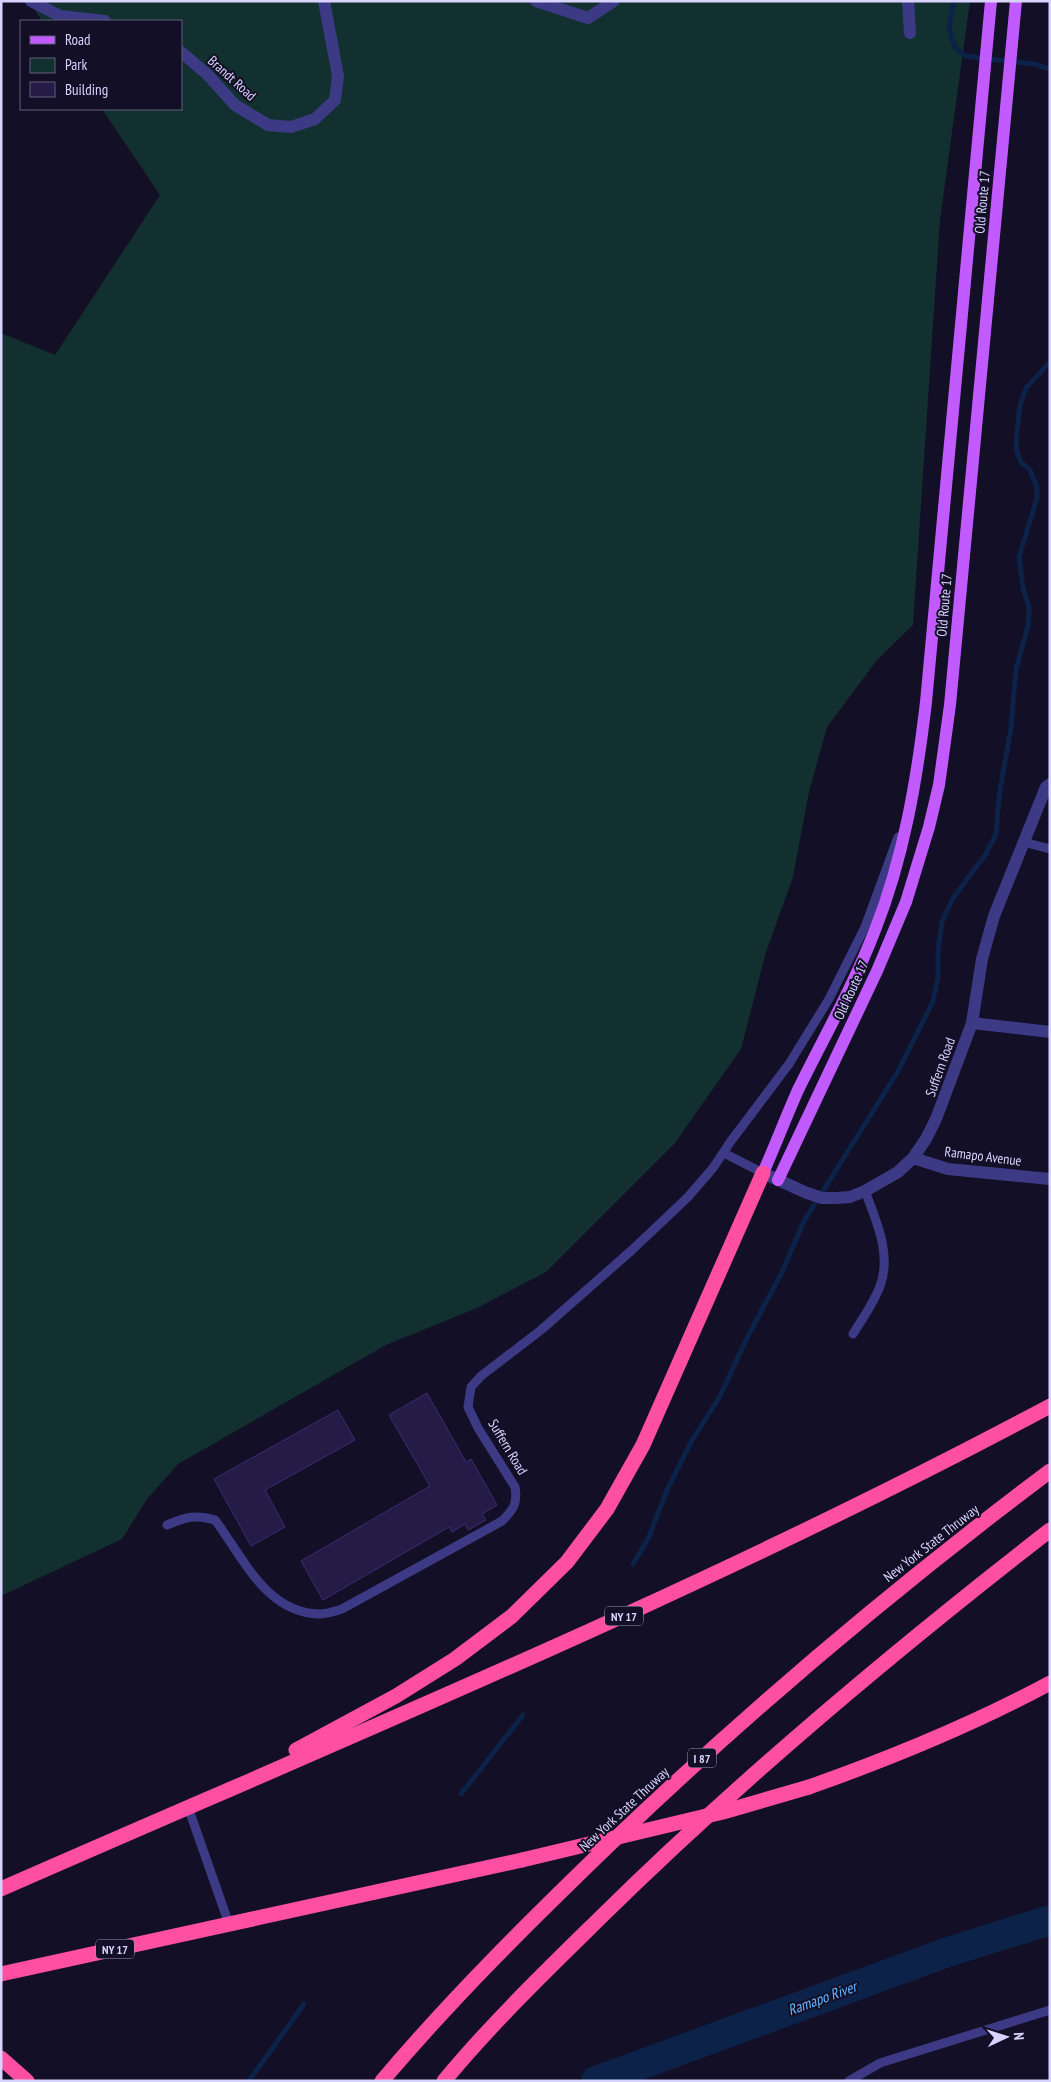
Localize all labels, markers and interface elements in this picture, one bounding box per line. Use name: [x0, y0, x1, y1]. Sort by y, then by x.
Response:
legend: [20, 20, 182, 110]
text: Road: [65, 30, 91, 49]
street label: Brandt Road: [204, 52, 260, 104]
text: Park: [65, 55, 87, 74]
text: Building: [65, 80, 108, 99]
street label: Old Route 17: [970, 170, 994, 234]
street label: Old Route 17: [932, 573, 956, 637]
street label: Old Route 17: [829, 957, 873, 1023]
street label: Suffern Road: [921, 1035, 959, 1099]
street label: Ramapo Avenue: [944, 1142, 1023, 1170]
street label: Suffern Road: [484, 1416, 532, 1478]
street label: New York State Thruway: [880, 1500, 983, 1586]
road number: NY 17: [605, 1606, 643, 1625]
road number: I 87: [688, 1749, 716, 1768]
street label: New York State Thruway: [575, 1762, 673, 1855]
road number: NY 17: [96, 1940, 134, 1958]
water label: Ramapo River: [785, 1976, 861, 2019]
north arrow: [981, 2012, 1031, 2062]
text: N: [1010, 2032, 1028, 2040]

